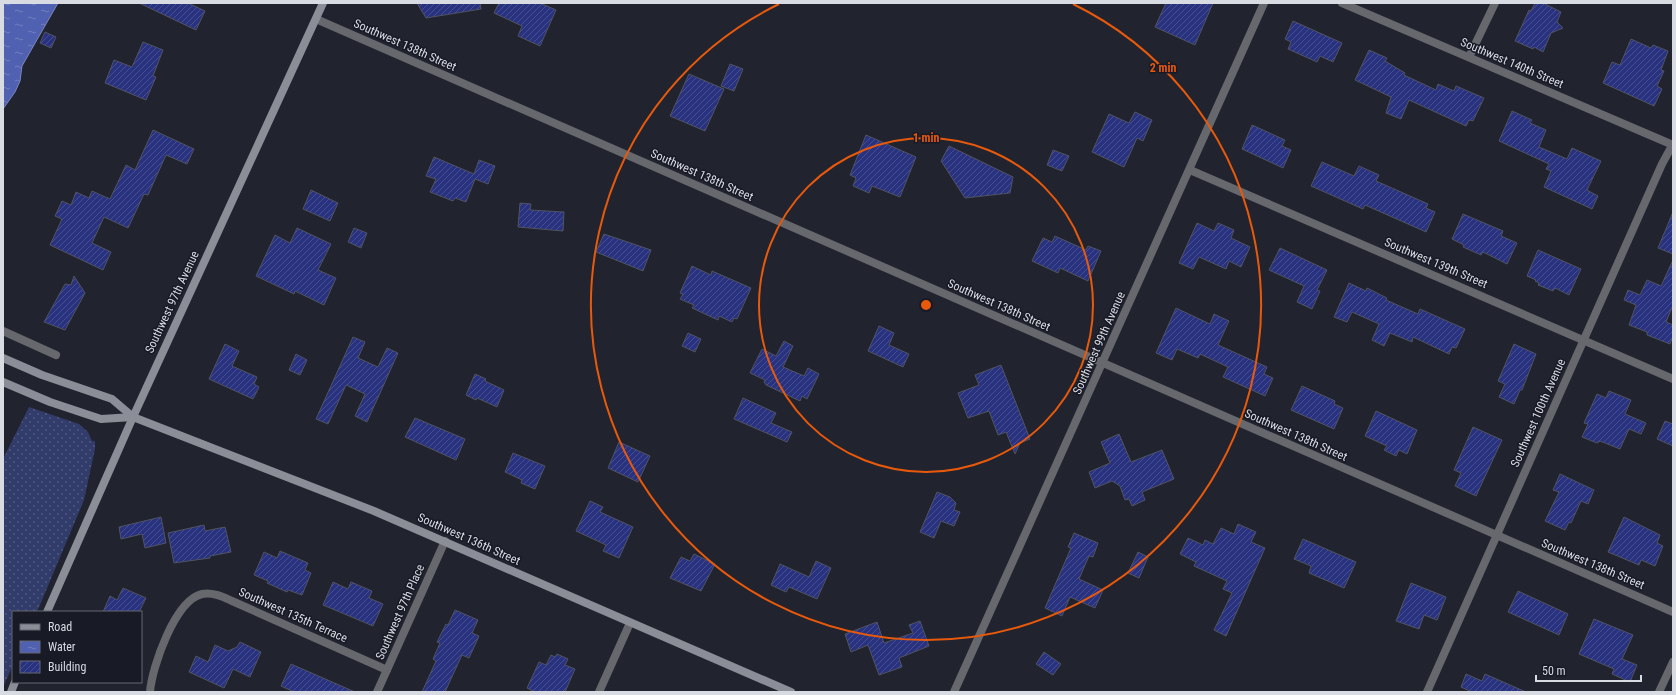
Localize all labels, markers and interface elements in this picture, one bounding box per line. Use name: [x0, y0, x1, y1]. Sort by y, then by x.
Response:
street label: Southwest 138th Street: [352, 16, 459, 74]
street label: Southwest 140th Street: [1458, 35, 1566, 91]
text: 2 min: [1150, 61, 1176, 75]
text: 1 min: [913, 131, 939, 145]
street label: Southwest 138th Street: [649, 146, 756, 204]
street label: Southwest 139th Street: [1382, 235, 1490, 291]
street label: Southwest 97th Avenue: [142, 248, 202, 355]
street label: Southwest 138th Street: [946, 276, 1053, 334]
street label: Southwest 99th Avenue: [1070, 289, 1128, 397]
centre of rings: [919, 298, 933, 312]
street label: Southwest 100th Avenue: [1508, 356, 1568, 469]
street label: Southwest 138th Street: [1243, 406, 1350, 464]
street label: Southwest 136th Street: [416, 510, 523, 568]
street label: Southwest 138th Street: [1539, 536, 1647, 592]
street label: Southwest 97th Place: [373, 562, 427, 662]
street label: Southwest 135th Terrace: [236, 585, 350, 645]
legend: [12, 611, 142, 683]
text: Road: [48, 620, 72, 634]
text: Water: [48, 640, 76, 654]
scale bar: [1536, 657, 1641, 683]
text: Building: [48, 660, 86, 674]
text: 50 m: [1542, 664, 1566, 678]

